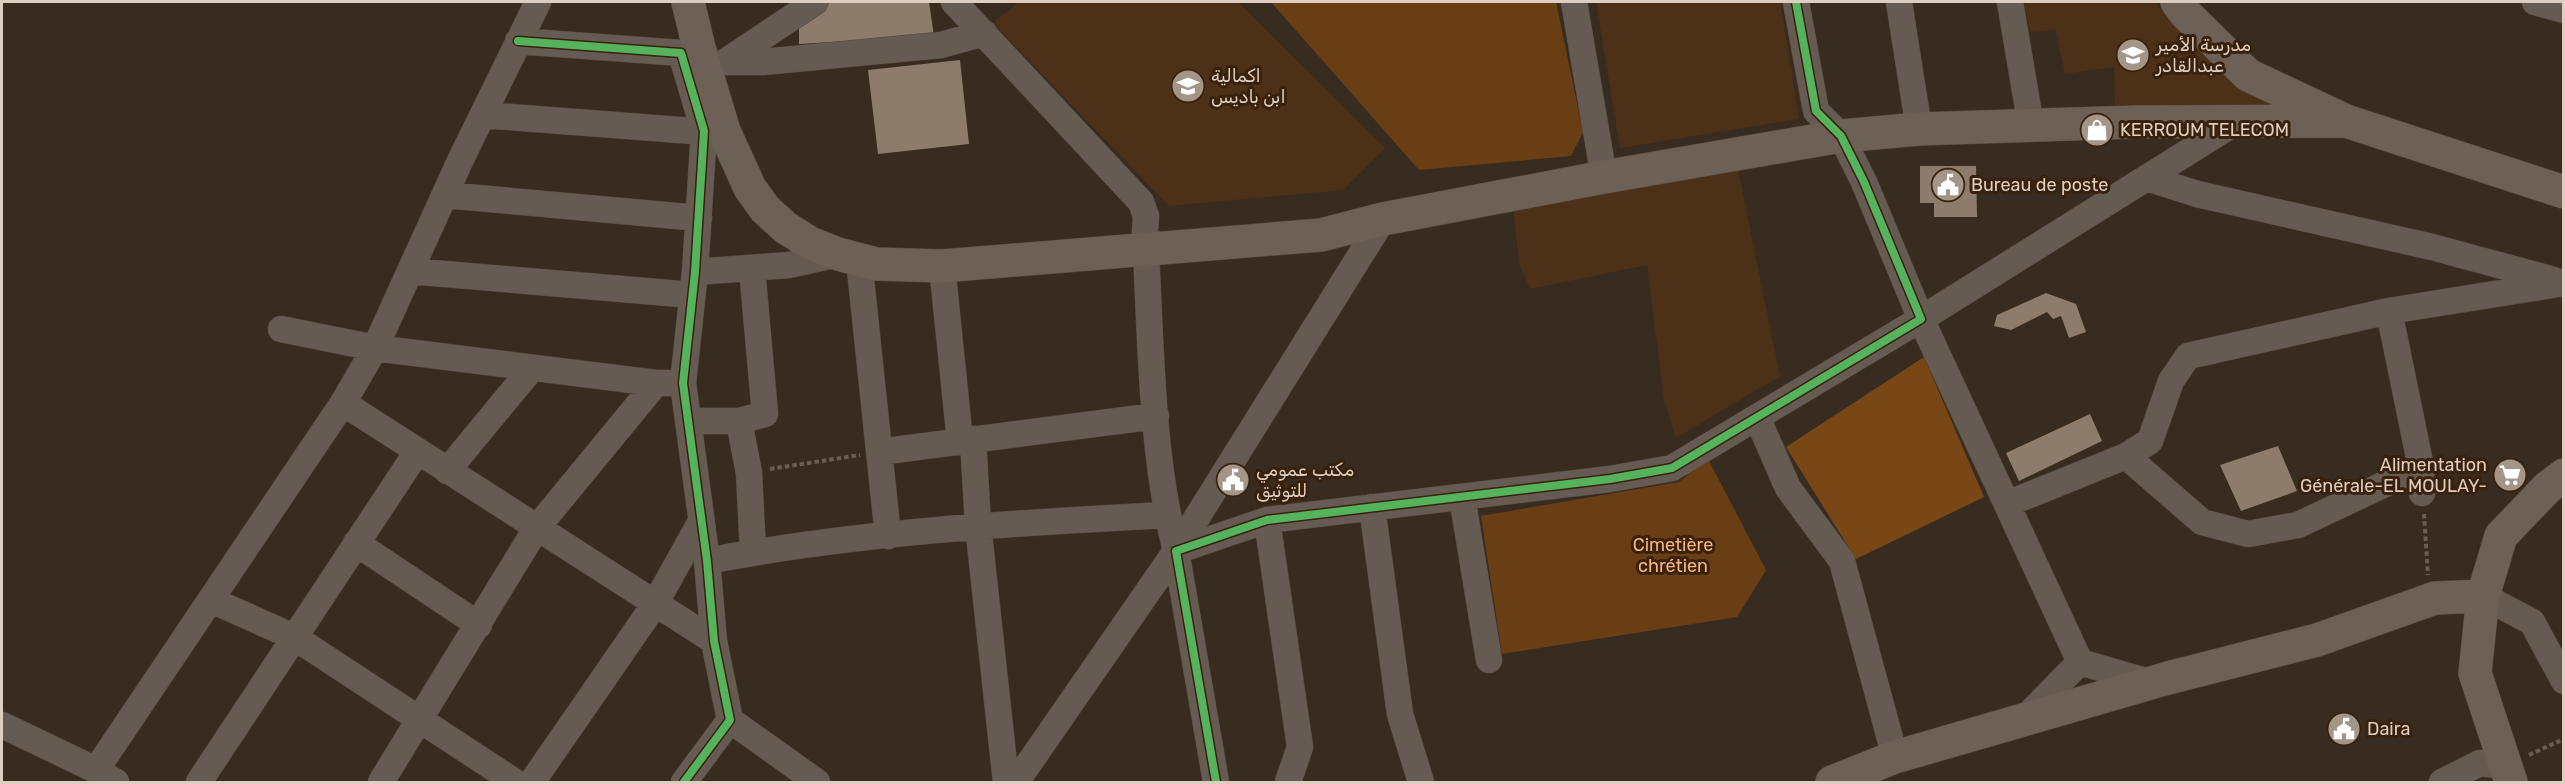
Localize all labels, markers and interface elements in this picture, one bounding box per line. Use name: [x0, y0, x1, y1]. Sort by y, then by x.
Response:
place label: مدرسة الأمير عبدالقادر: [2155, 34, 2251, 77]
school or university icon: مدرسة الأمير عبدالقادر: [2115, 37, 2151, 73]
place label: اكمالية ابن باديس: [1211, 65, 1286, 108]
school or university icon: اكمالية ابن باديس: [1170, 68, 1206, 104]
shop icon: KERROUM TELECOM: [2079, 112, 2115, 148]
place label: KERROUM TELECOM: [2120, 119, 2289, 141]
public building icon: Bureau de poste: [1930, 167, 1966, 203]
place label: Bureau de poste: [1971, 174, 2108, 196]
place label: Alimentation Générale-EL MOULAY-: [2300, 454, 2487, 497]
supermarket icon: Alimentation Générale-EL MOULAY-: [2492, 457, 2528, 493]
place label: مكتب عمومي للتوثيق: [1256, 459, 1354, 502]
public building icon: مكتب عمومي للتوثيق: [1215, 462, 1251, 498]
park label: Cimetière chrétien: [1633, 534, 1713, 577]
public building icon: Daira: [2326, 711, 2362, 747]
place label: Daira: [2367, 718, 2410, 740]

